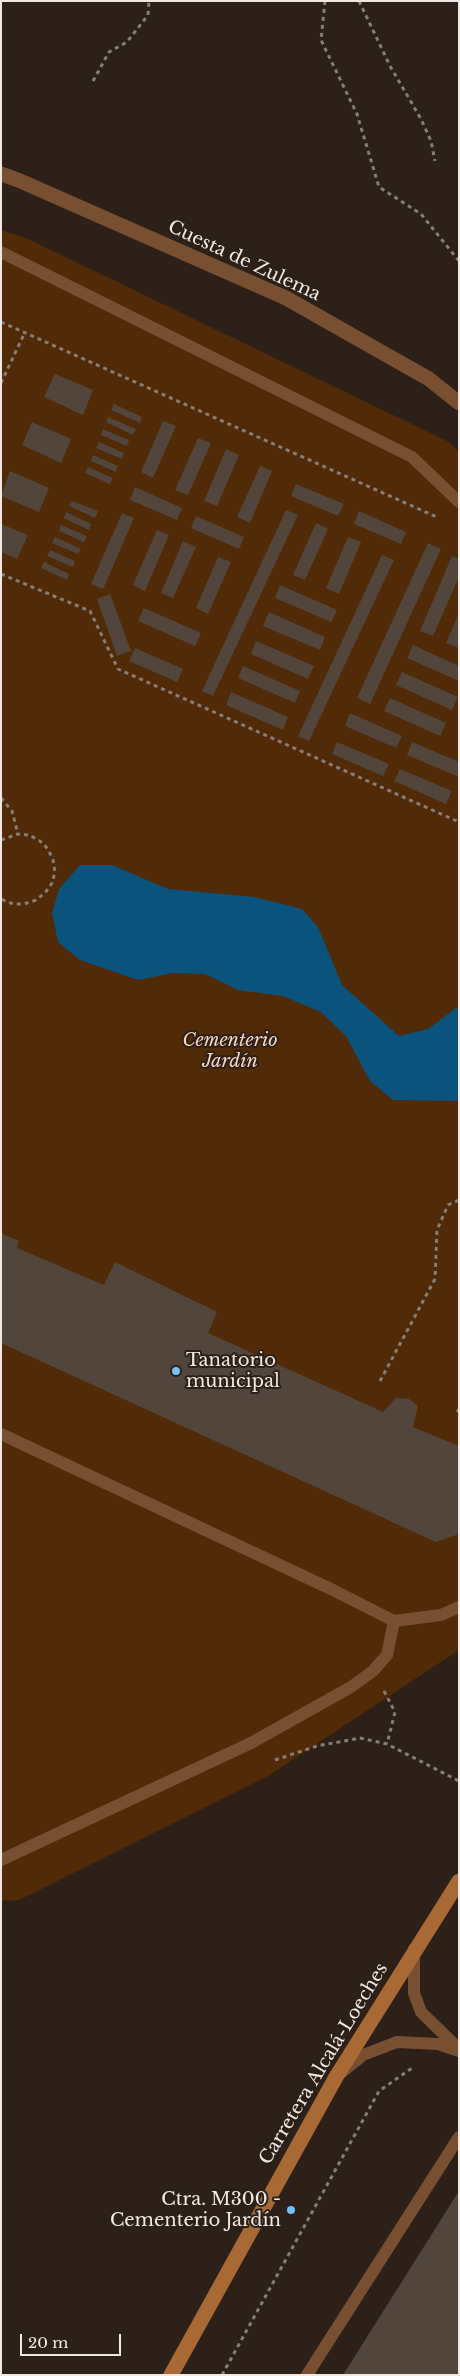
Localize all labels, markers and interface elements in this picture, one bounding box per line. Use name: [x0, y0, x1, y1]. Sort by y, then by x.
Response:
street label: Cuesta de Zulema: [164, 216, 324, 306]
park label: Cementerio Jardín: [182, 1030, 278, 1072]
place label: Tanatorio municipal: [186, 1350, 280, 1392]
marker: Tanatorio municipal: [170, 1365, 182, 1377]
street label: Carretera Alcalá-Loeches: [255, 1959, 393, 2169]
place label: Ctra. M300 - Cementerio Jardín: [110, 2189, 281, 2232]
marker: Ctra. M300 - Cementerio Jardín: [285, 2204, 297, 2216]
scale bar: [22, 2324, 124, 2356]
text: 20 m: [28, 2333, 68, 2352]

